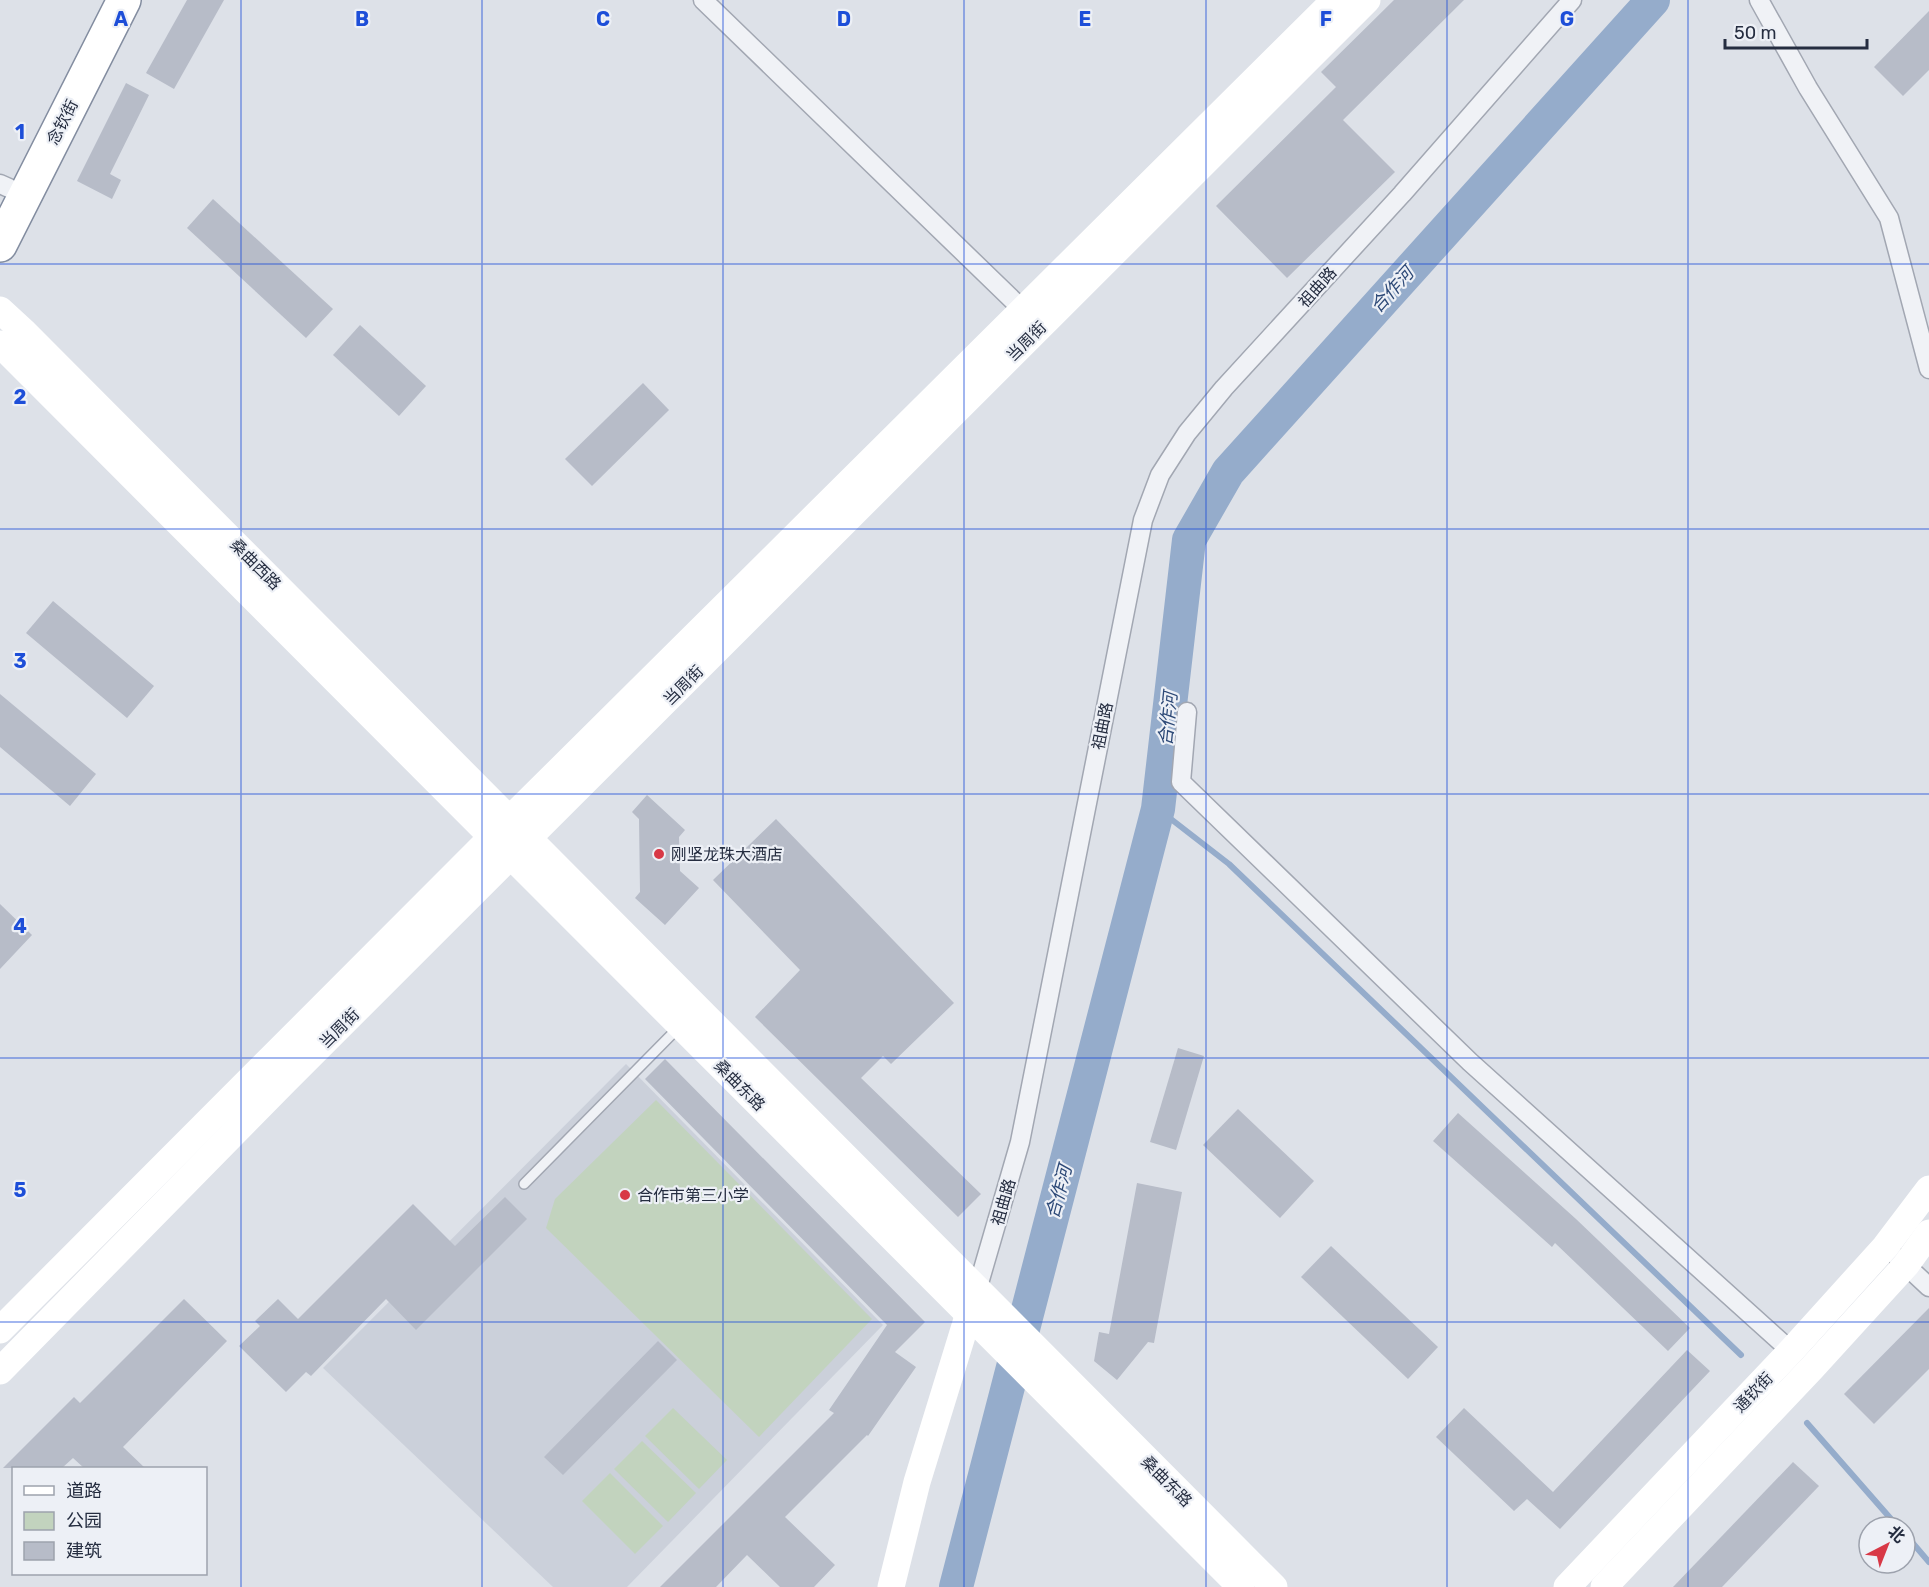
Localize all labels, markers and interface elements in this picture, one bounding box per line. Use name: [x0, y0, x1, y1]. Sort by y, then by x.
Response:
text: A: [114, 7, 129, 31]
text: B: [355, 7, 369, 31]
text: C: [596, 7, 610, 31]
text: D: [837, 7, 851, 31]
text: E: [1079, 7, 1091, 31]
text: F: [1320, 7, 1332, 31]
text: G: [1560, 7, 1574, 31]
scale bar: [1725, 12, 1868, 50]
text: 50 m: [1734, 22, 1777, 44]
street label: 念钦街: [43, 97, 82, 148]
text: 1: [15, 120, 25, 144]
water label: 合作河: [1366, 260, 1420, 317]
street label: 祖曲路: [1294, 263, 1340, 312]
street label: 当周街: [1003, 318, 1050, 365]
text: 2: [14, 385, 27, 409]
street label: 桑曲西路: [226, 535, 285, 594]
text: 3: [13, 649, 27, 673]
street label: 当周街: [660, 662, 707, 709]
water label: 合作河: [1154, 688, 1182, 747]
street label: 祖曲路: [1089, 701, 1116, 751]
place label: 刚坚龙珠大酒店: [671, 845, 783, 864]
marker: 刚坚龙珠大酒店: [652, 847, 666, 861]
text: 4: [13, 914, 27, 938]
street label: 当周街: [316, 1005, 363, 1052]
street label: 桑曲东路: [710, 1056, 769, 1115]
water label: 合作河: [1041, 1160, 1077, 1221]
street label: 祖曲路: [988, 1176, 1019, 1228]
text: 5: [14, 1178, 27, 1202]
place label: 合作市第三小学: [637, 1186, 749, 1205]
marker: 合作市第三小学: [618, 1188, 632, 1202]
street label: 通钦街: [1730, 1368, 1777, 1416]
street label: 桑曲东路: [1137, 1452, 1196, 1511]
legend: [12, 1467, 207, 1575]
text: 道路: [66, 1480, 102, 1502]
text: 公园: [66, 1510, 102, 1532]
north arrow: [1857, 1515, 1917, 1575]
text: 北: [1884, 1522, 1909, 1547]
text: 建筑: [66, 1540, 102, 1562]

